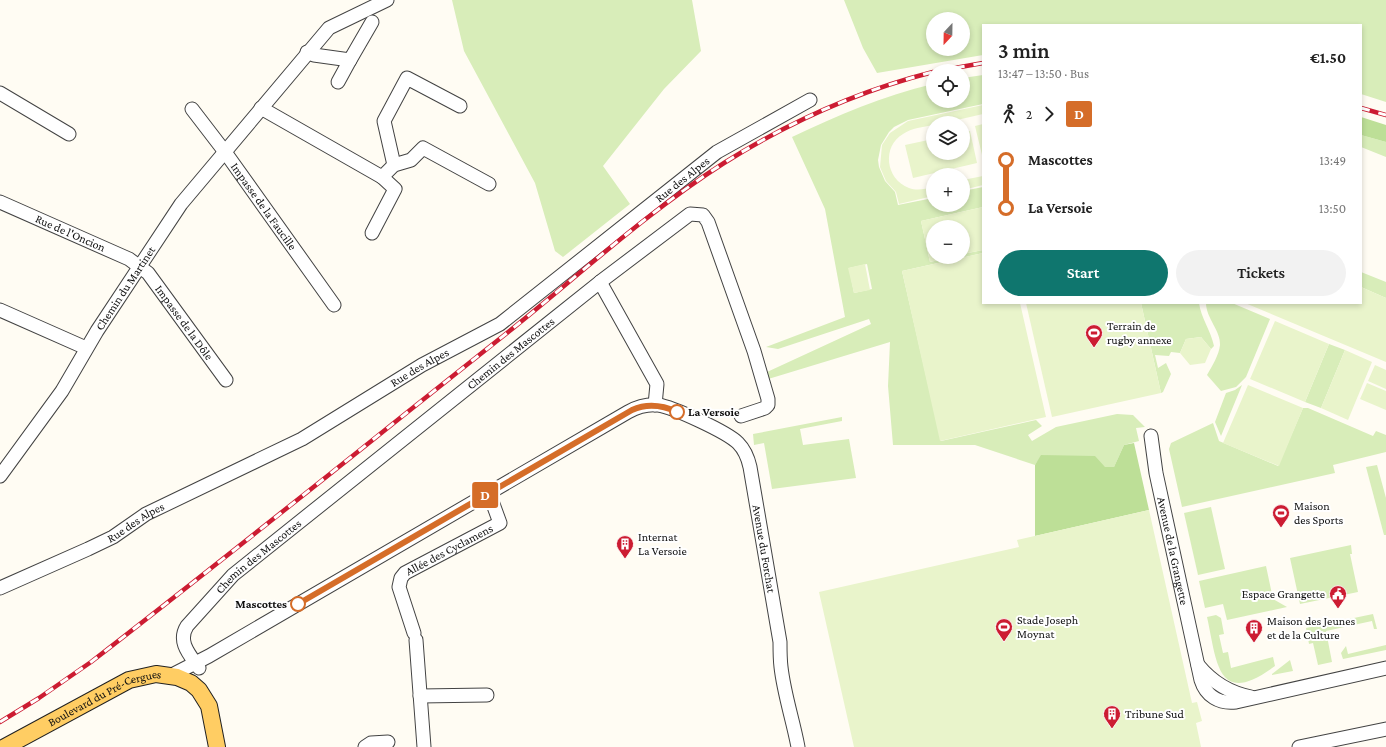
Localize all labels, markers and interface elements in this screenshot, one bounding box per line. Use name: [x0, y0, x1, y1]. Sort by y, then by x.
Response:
north arrow: [926, 12, 970, 56]
map controls: [926, 12, 970, 264]
text: 3 min: [998, 38, 1050, 63]
text: €1.50: [1310, 50, 1346, 66]
button: locate: [926, 64, 970, 108]
text: 13:47 – 13:50 · Bus: [998, 66, 1089, 81]
icon: walk: [998, 103, 1020, 125]
icon: forward: [1038, 103, 1060, 125]
text: D: [1074, 106, 1084, 122]
text: 2: [1026, 107, 1032, 122]
button: layers: [926, 116, 970, 160]
text: Mascottes: [1028, 152, 1093, 168]
text: 13:49: [1319, 153, 1346, 168]
street label: Rue des Alpes: [652, 154, 712, 205]
street label: Impasse de la Faucille: [228, 160, 300, 253]
button: +: [926, 168, 970, 212]
text: La Versoie: [1028, 200, 1093, 216]
text: 13:50: [1319, 201, 1346, 216]
street label: Rue de l'Oncion: [33, 212, 108, 255]
button: −: [926, 220, 970, 264]
street label: Chemin du Martinet: [92, 243, 159, 333]
button: Start: [998, 250, 1168, 296]
button: Tickets: [1176, 250, 1346, 296]
street label: Impasse de la Dôle: [152, 282, 216, 363]
street label: Chemin des Mascottes: [464, 314, 557, 392]
place label: Terrain de rugby annexe: [1107, 319, 1172, 347]
sports icon: Terrain de rugby annexe: [1084, 323, 1104, 348]
street label: Rue des Alpes: [388, 345, 451, 390]
marker: La Versoie: [669, 404, 685, 420]
place label: La Versoie: [688, 405, 740, 419]
line badge: D: [472, 482, 498, 508]
text: D: [480, 487, 490, 503]
street label: Avenue de la Grangette: [1154, 495, 1191, 606]
street label: Rue des Alpes: [105, 499, 167, 546]
place label: Maison des Sports: [1294, 499, 1344, 527]
sports icon: Maison des Sports: [1271, 503, 1291, 528]
street label: Avenue du Forchat: [750, 504, 779, 595]
street label: Chemin des Mascottes: [213, 516, 304, 596]
street label: Allée des Cyclamens: [403, 521, 496, 578]
place label: Internat La Versoie: [638, 530, 687, 558]
building icon: Internat La Versoie: [615, 534, 635, 559]
public building icon: Espace Grangette: [1328, 584, 1348, 609]
place label: Espace Grangette: [1242, 587, 1325, 601]
marker: Mascottes: [290, 596, 306, 612]
place label: Mascottes: [235, 597, 287, 611]
place label: Stade Joseph Moynat: [1017, 613, 1079, 641]
place label: Maison des Jeunes et de la Culture: [1267, 614, 1355, 642]
sports icon: Stade Joseph Moynat: [994, 617, 1014, 642]
building icon: Maison des Jeunes et de la Culture: [1244, 618, 1264, 643]
street label: Boulevard du Pré-Cergues: [46, 667, 163, 729]
building icon: Tribune Sud: [1102, 704, 1122, 729]
place label: Tribune Sud: [1125, 707, 1184, 721]

